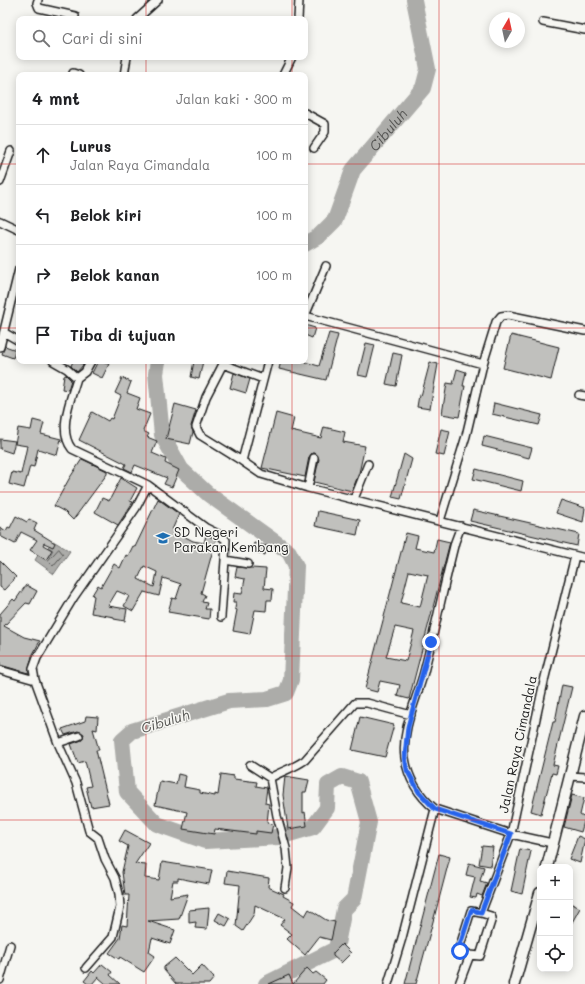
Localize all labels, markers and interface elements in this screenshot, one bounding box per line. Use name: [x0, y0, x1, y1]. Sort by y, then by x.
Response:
north arrow: [489, 12, 525, 48]
search box: [16, 16, 308, 60]
icon: search: [30, 27, 52, 49]
text: Cari di sini: [62, 28, 143, 48]
text: 4 mnt: [32, 87, 80, 109]
text: Jalan kaki · 300 m: [176, 90, 292, 107]
water label: Cibuluh: [364, 104, 411, 155]
text: Lurus: [70, 136, 111, 156]
icon: ahead: [32, 144, 54, 166]
text: 100 m: [256, 146, 292, 163]
text: Jalan Raya Cimandala: [70, 156, 210, 173]
icon: left: [32, 204, 54, 226]
text: Belok kiri: [70, 205, 142, 225]
text: 100 m: [256, 206, 292, 223]
icon: right: [32, 264, 54, 286]
text: Belok kanan: [70, 265, 159, 285]
text: 100 m: [256, 266, 292, 283]
icon: arrive: [32, 324, 54, 346]
text: Tiba di tujuan: [70, 325, 175, 345]
place label: SD Negeri Parakan Kembang: [174, 523, 288, 555]
school or university icon: SD Negeri Parakan Kembang: [155, 530, 171, 546]
route end: [422, 633, 440, 651]
street label: Jalan Raya Cimandala: [494, 674, 540, 814]
water label: Cibuluh: [138, 705, 192, 737]
map controls: [537, 864, 573, 972]
button: +: [537, 864, 573, 900]
button: −: [537, 900, 573, 936]
button: locate: [537, 936, 573, 972]
route start: [451, 942, 469, 960]

